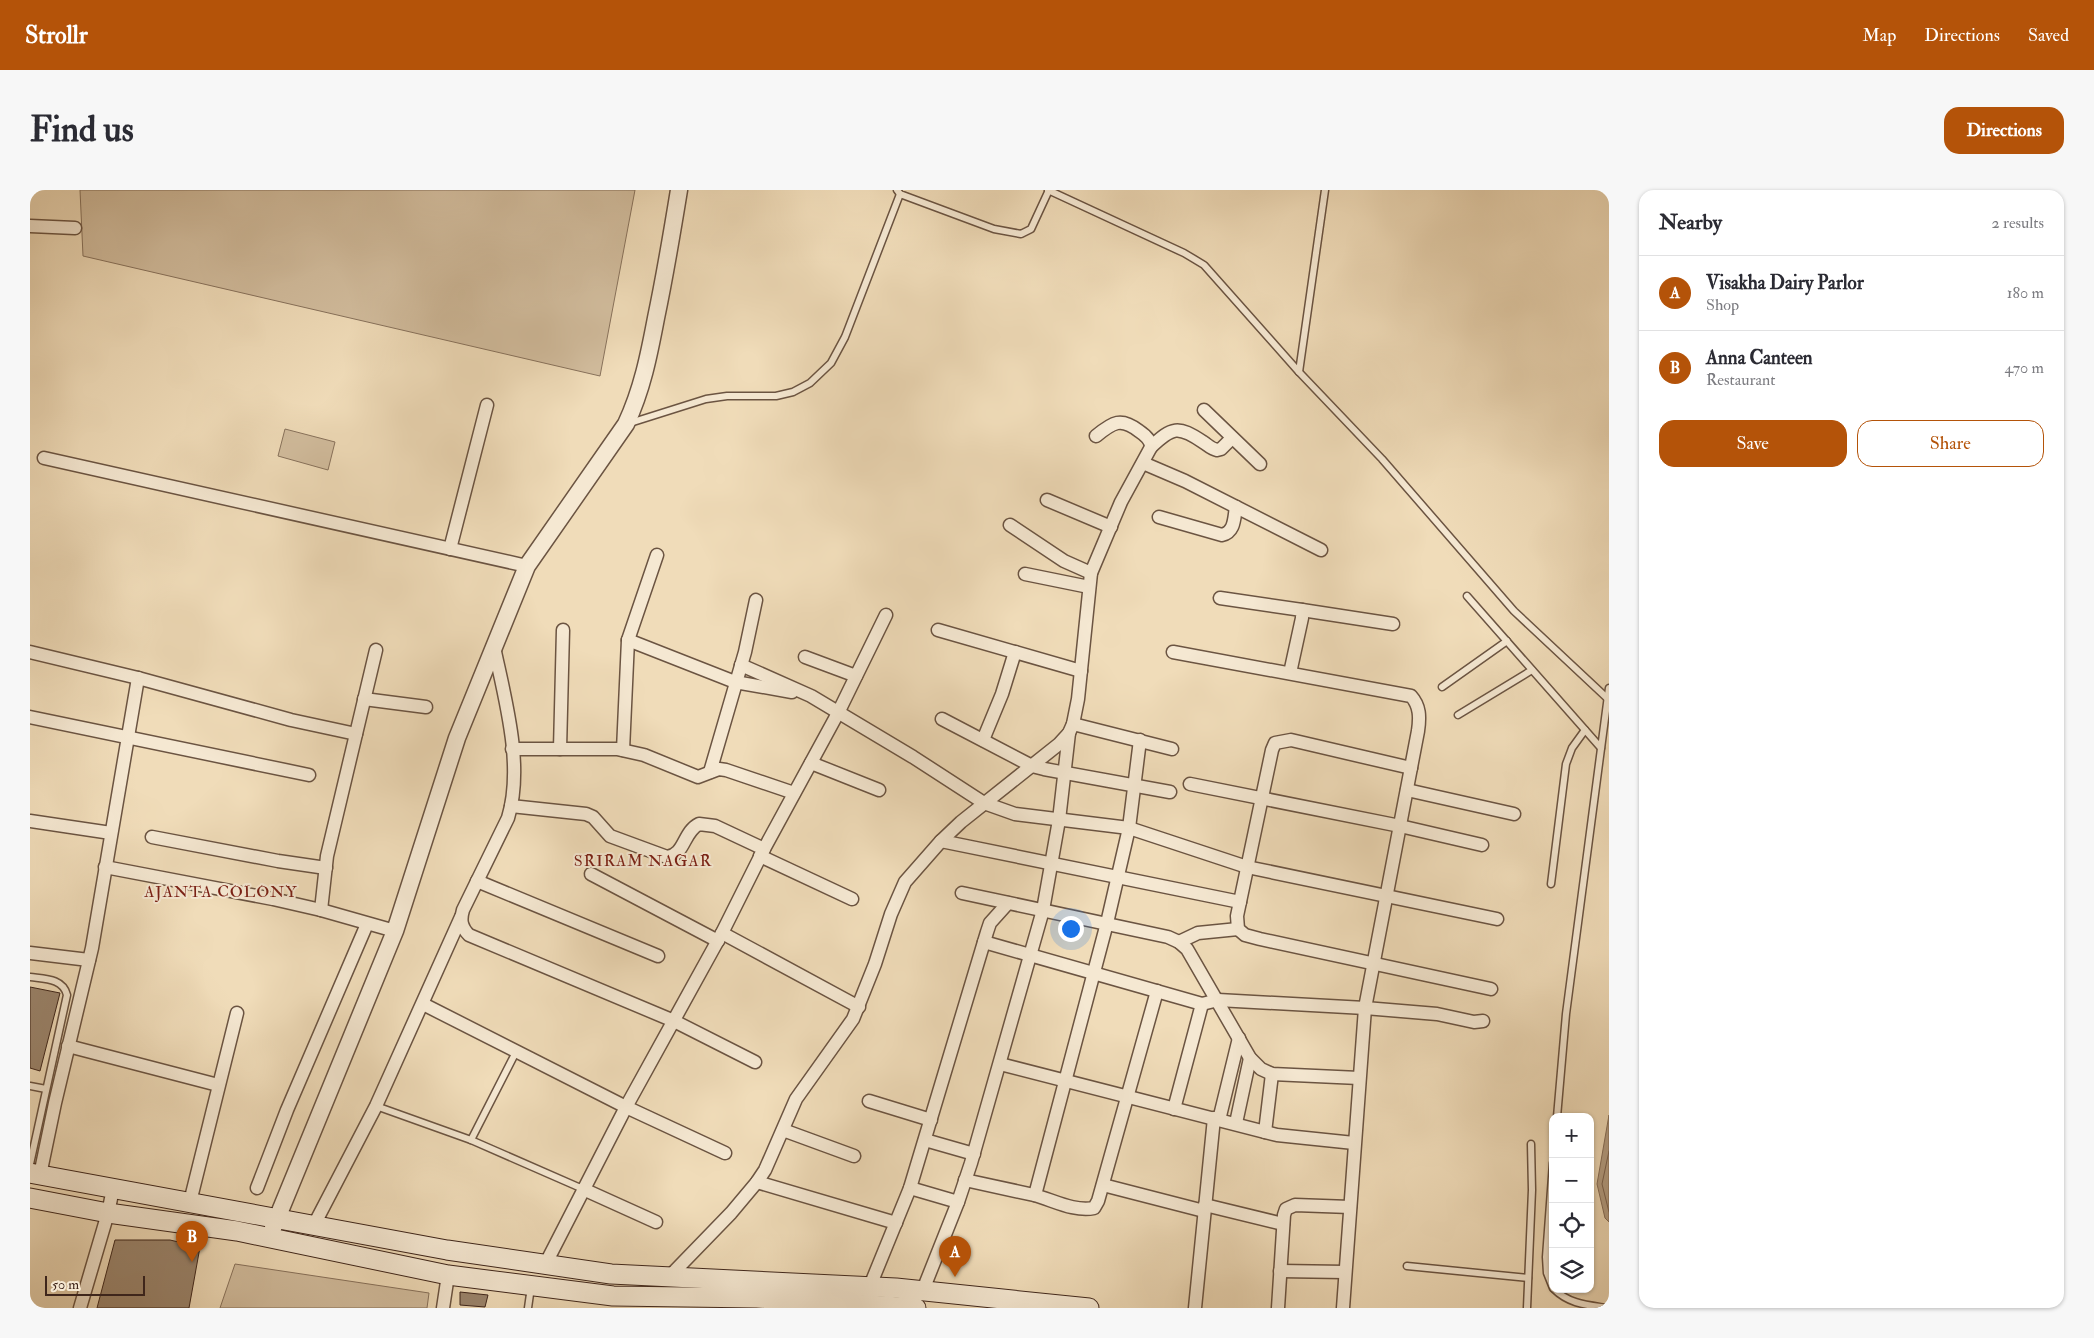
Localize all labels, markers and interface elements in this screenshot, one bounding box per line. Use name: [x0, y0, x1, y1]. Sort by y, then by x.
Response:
text: Strollr: [25, 20, 88, 51]
text: Map: [1863, 24, 1896, 47]
text: Directions: [1924, 24, 2000, 47]
text: Saved: [2028, 24, 2069, 47]
button: Directions: [1944, 107, 2064, 154]
text: Find us: [30, 108, 134, 152]
text: Nearby: [1659, 209, 1722, 236]
text: 2 results: [1991, 213, 2044, 233]
text: Visakha Dairy Parlor: [1706, 271, 1864, 295]
text: A: [1670, 283, 1680, 303]
text: 180 m: [2007, 283, 2044, 303]
text: Shop: [1706, 295, 1739, 315]
text: Anna Canteen: [1706, 346, 1813, 370]
text: B: [1670, 358, 1680, 378]
text: 470 m: [2004, 358, 2044, 378]
text: Restaurant: [1706, 370, 1775, 390]
button: Save: [1659, 420, 1847, 467]
button: Share: [1857, 420, 2044, 467]
district label: SRIRAM NAGAR: [574, 851, 712, 871]
district label: AJANTA COLONY: [143, 882, 298, 903]
your location: [1058, 916, 1084, 942]
map controls: [1549, 1113, 1594, 1293]
button: +: [1549, 1113, 1594, 1158]
button: −: [1549, 1158, 1594, 1203]
button: locate: [1549, 1203, 1594, 1248]
pin: B: [176, 1221, 208, 1262]
pin: A: [939, 1236, 971, 1277]
button: layers: [1549, 1248, 1594, 1293]
scale bar: [45, 1273, 145, 1296]
text: 50 m: [52, 1276, 79, 1293]

